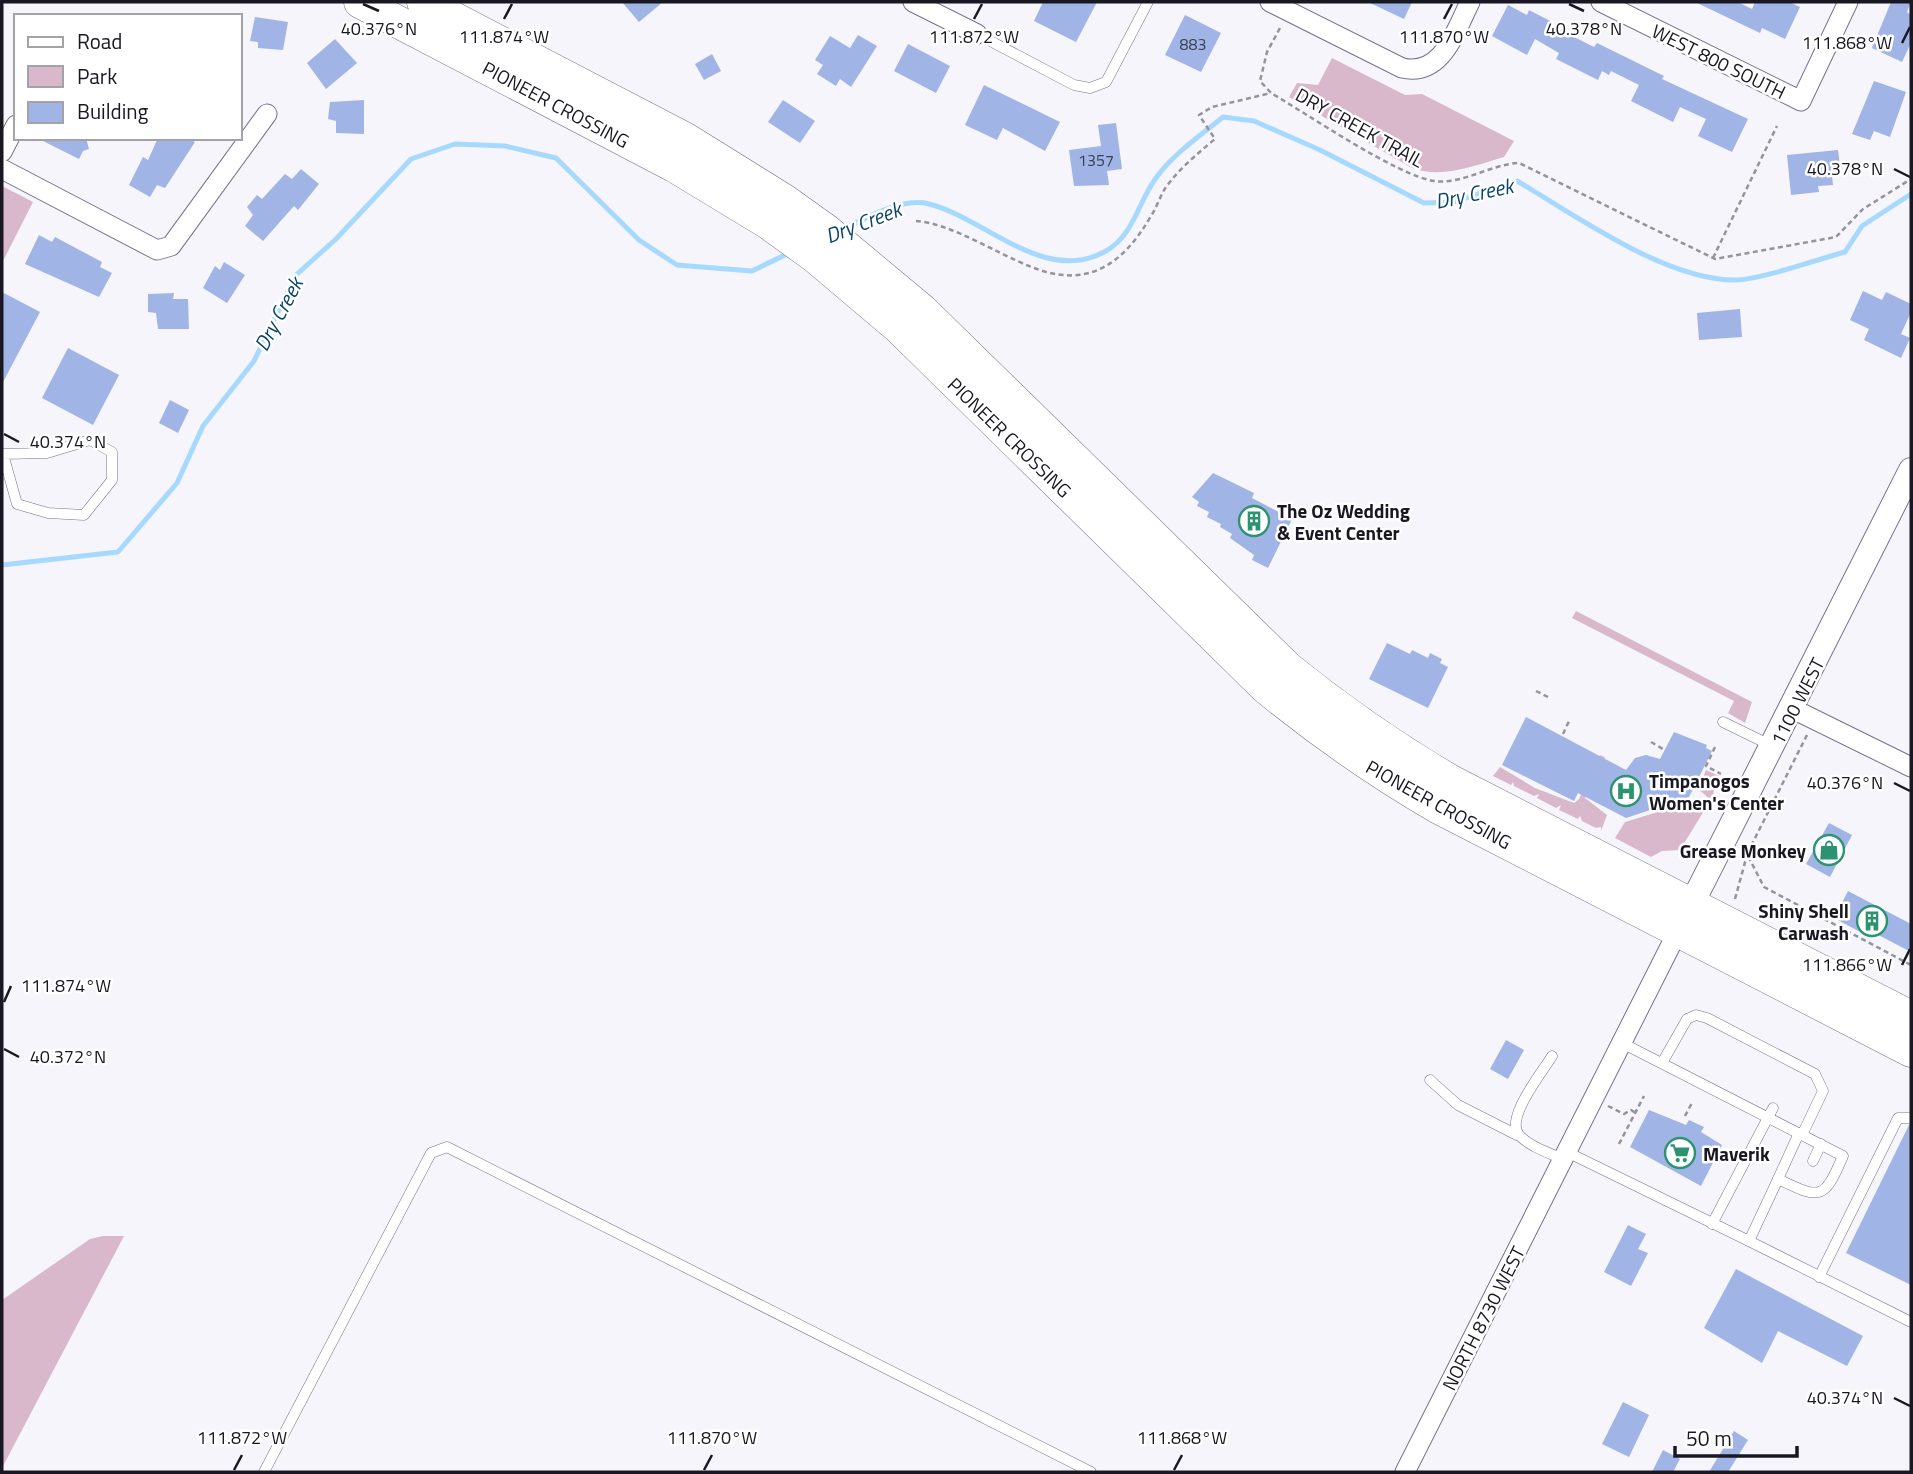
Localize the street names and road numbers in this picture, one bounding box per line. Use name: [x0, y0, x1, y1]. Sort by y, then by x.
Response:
street label: WEST 800 SOUTH: [1647, 16, 1791, 106]
street label: PIONEER CROSSING: [477, 53, 635, 155]
street label: DRY CREEK TRAIL: [1291, 80, 1429, 174]
street label: PIONEER CROSSING: [941, 370, 1079, 504]
street label: 1100 WEST: [1763, 652, 1831, 750]
street label: PIONEER CROSSING: [1361, 752, 1517, 856]
street label: NORTH 8730 WEST: [1434, 1241, 1532, 1395]

